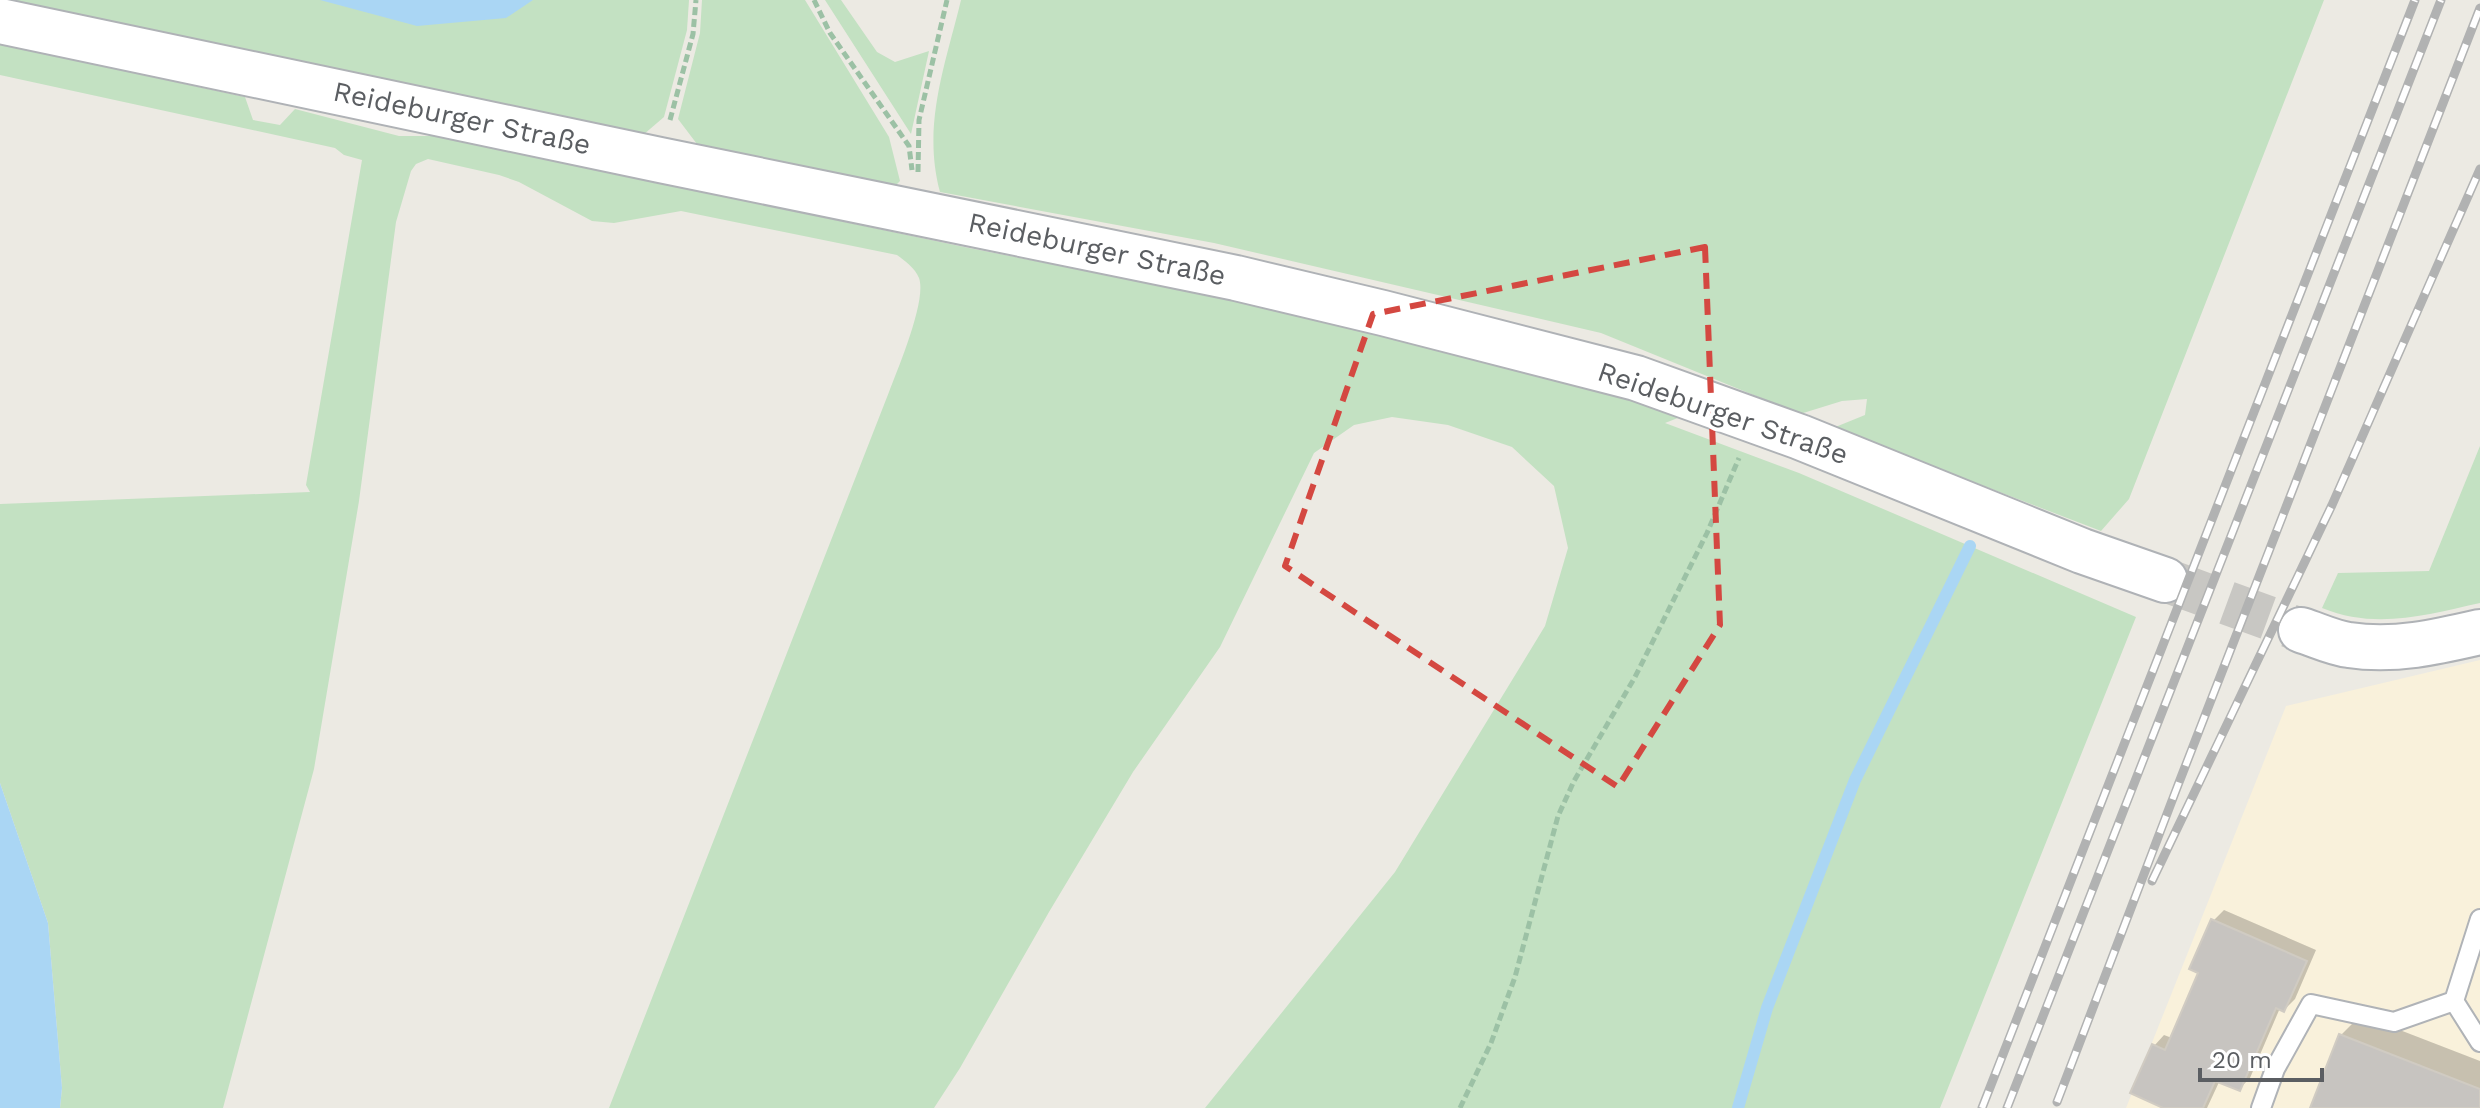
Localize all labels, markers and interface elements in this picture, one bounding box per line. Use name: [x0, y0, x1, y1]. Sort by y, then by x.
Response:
street label: Reideburger Straße: [330, 75, 594, 161]
street label: Reideburger Straße: [965, 206, 1229, 292]
street label: Reideburger Straße: [1594, 355, 1852, 471]
scale bar: [2200, 1032, 2322, 1082]
text: 20 m: [2212, 1046, 2272, 1074]

